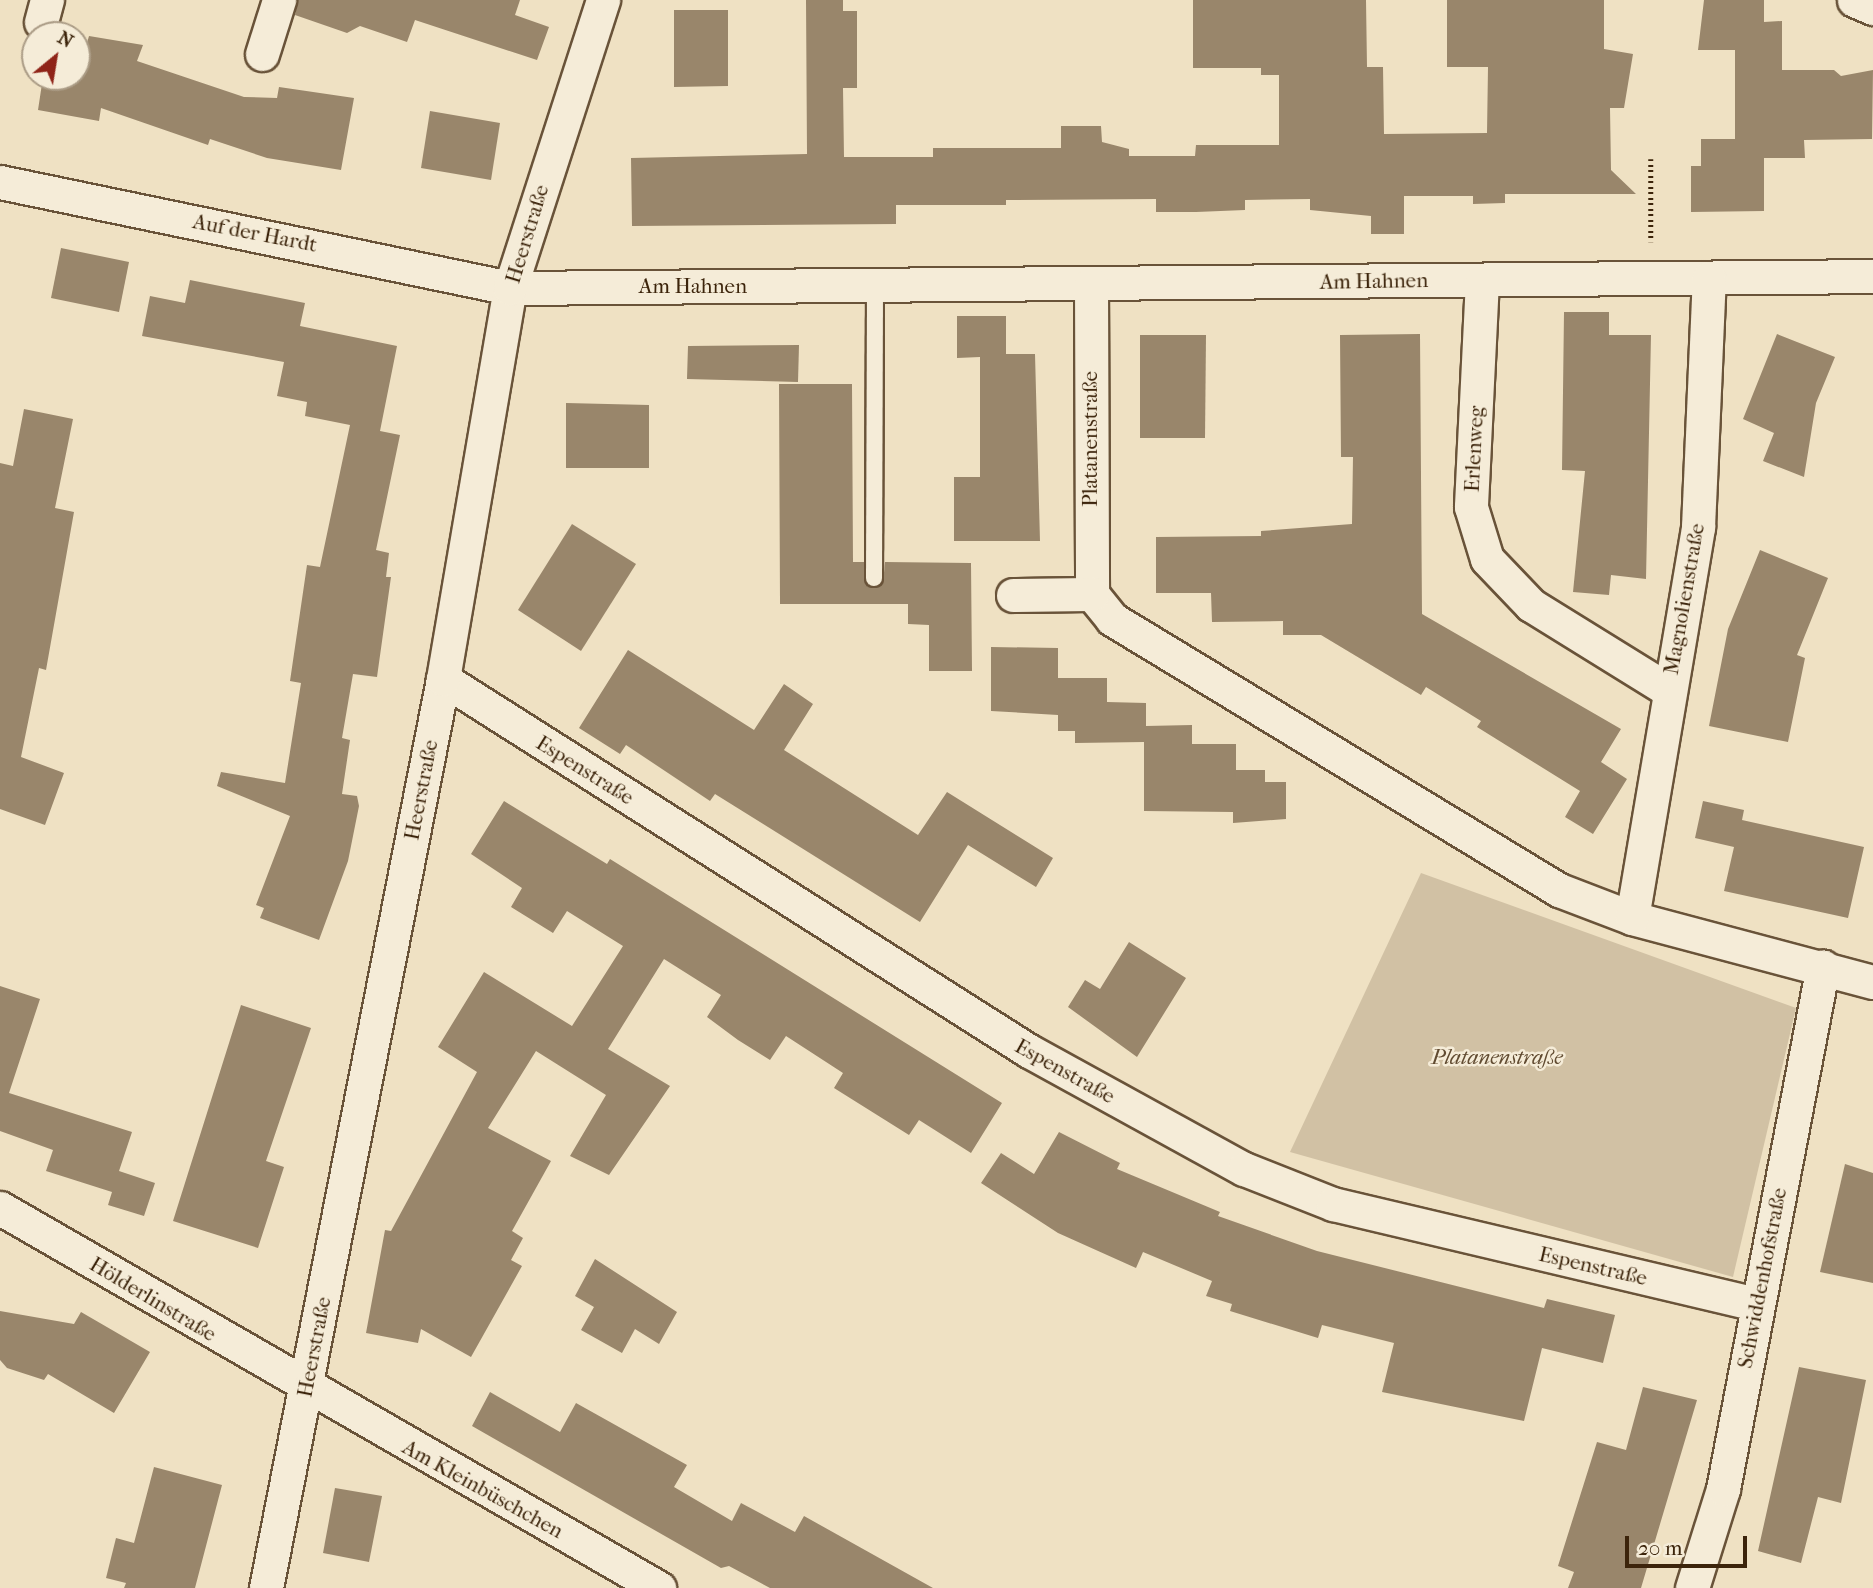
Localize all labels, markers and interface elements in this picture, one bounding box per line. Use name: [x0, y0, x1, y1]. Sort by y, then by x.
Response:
north arrow: [21, 21, 91, 91]
text: N: [54, 26, 77, 53]
street label: Heerstraße: [500, 182, 554, 286]
street label: Auf der Hardt: [191, 209, 319, 257]
street label: Am Hahnen: [1320, 267, 1428, 295]
street label: Am Hahnen: [639, 273, 747, 299]
street label: Platanenstraße: [1077, 371, 1103, 507]
street label: Erlenweg: [1459, 405, 1489, 493]
street label: Magnolienstraße: [1658, 521, 1710, 677]
street label: Espenstraße: [532, 730, 638, 810]
street label: Heerstraße: [399, 738, 443, 842]
street label: Espenstraße: [1011, 1033, 1119, 1109]
park label: Platanenstraße: [1431, 1044, 1563, 1070]
street label: Schwiddenhofstraße: [1732, 1186, 1792, 1370]
street label: Espenstraße: [1536, 1241, 1650, 1291]
street label: Hölderlinstraße: [85, 1251, 221, 1347]
street label: Heerstraße: [292, 1295, 336, 1399]
street label: Am Kleinbüschchen: [398, 1434, 568, 1544]
scale bar: [1628, 1522, 1750, 1566]
text: 20 m: [1638, 1536, 1682, 1560]

